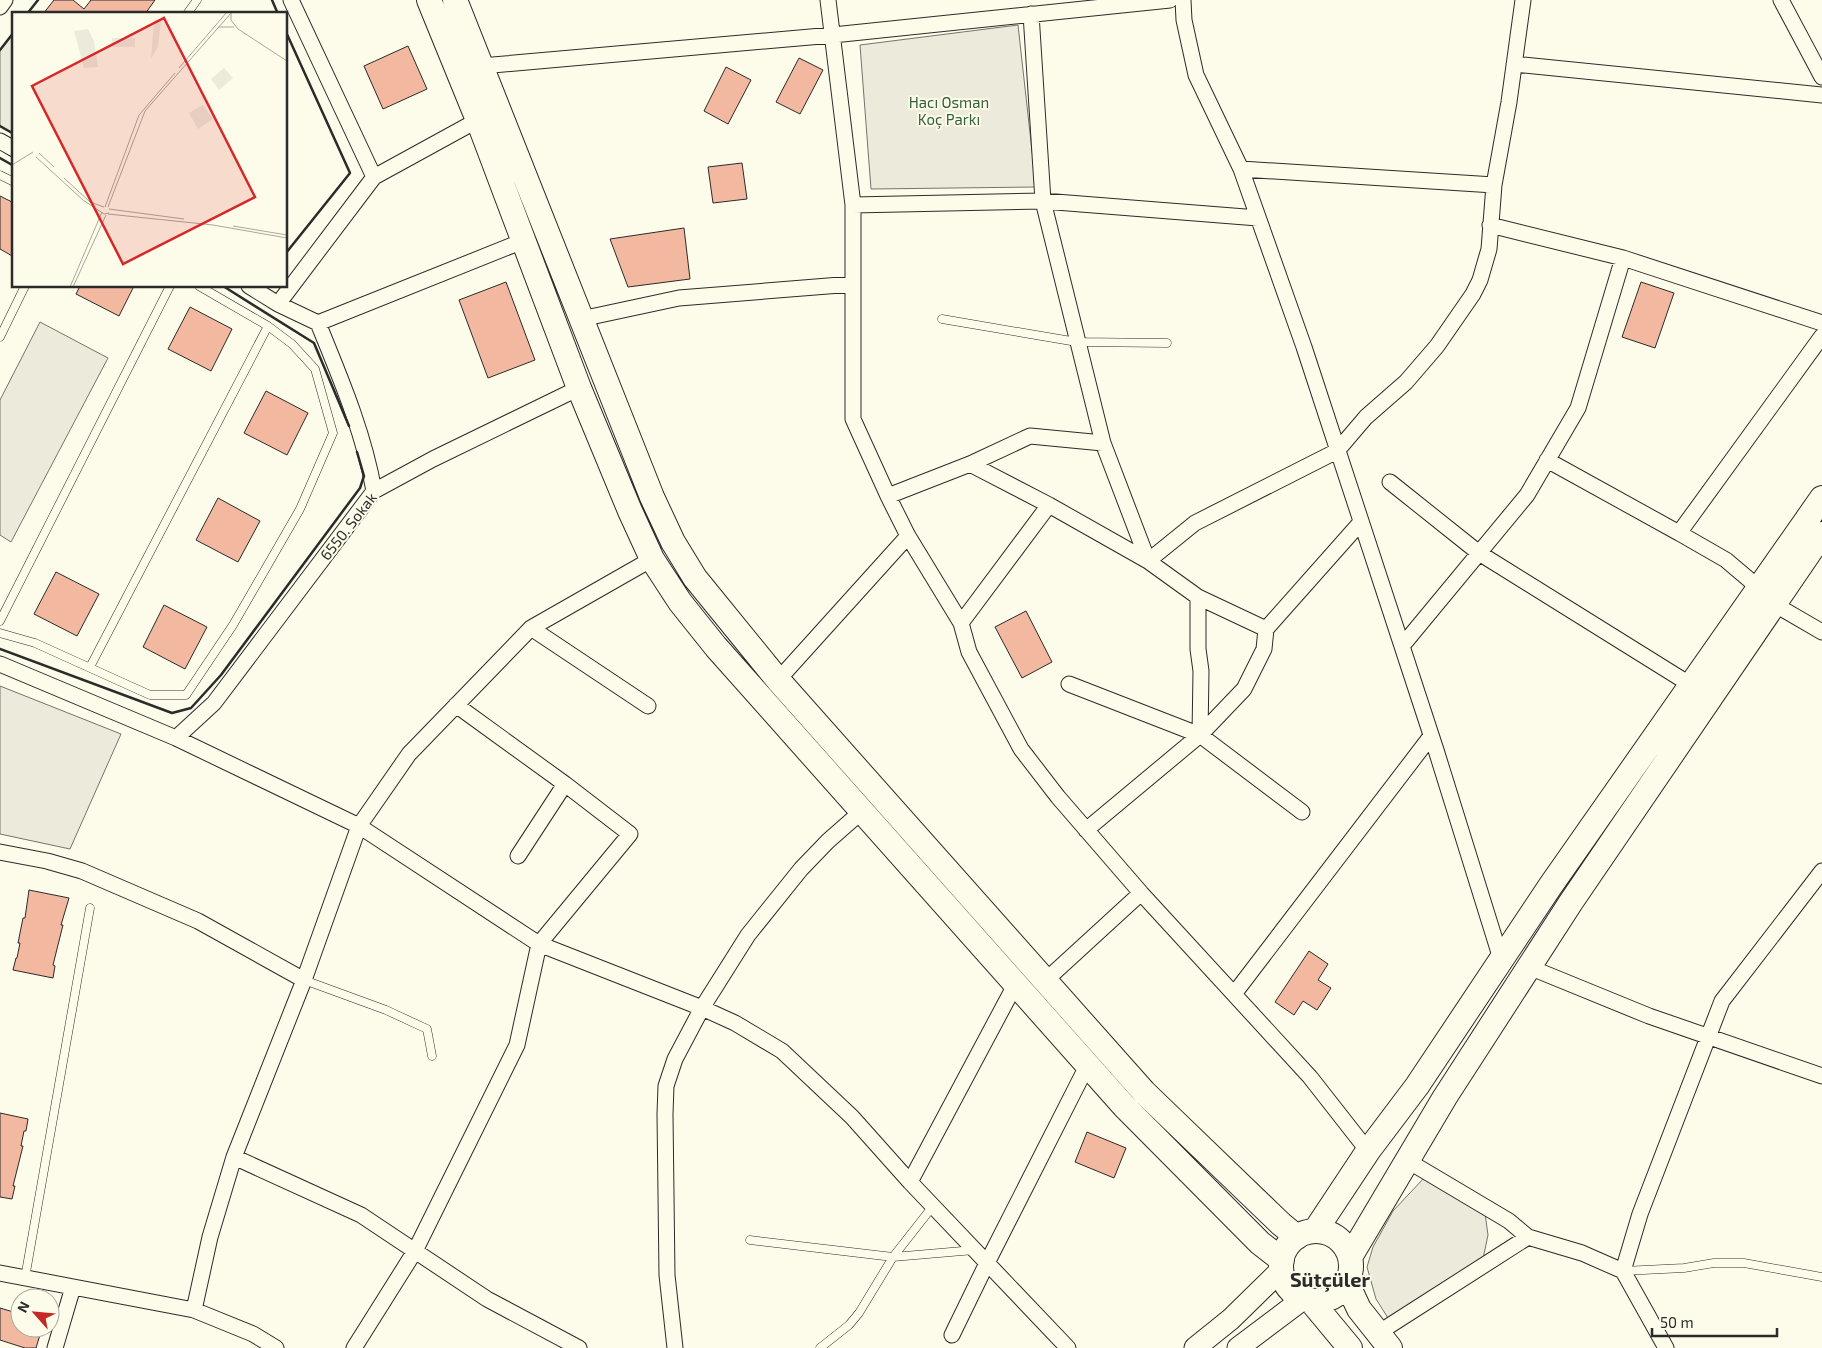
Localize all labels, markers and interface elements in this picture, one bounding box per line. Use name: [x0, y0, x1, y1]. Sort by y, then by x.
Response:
inset map: [12, 12, 288, 288]
park label: Hacı Osman Koç Parkı: [909, 93, 989, 129]
street label: 6550. Sokak: [316, 488, 380, 563]
district label: Sütçüler: [1290, 1267, 1371, 1292]
north arrow: [10, 1288, 60, 1338]
text: N: [13, 1299, 33, 1315]
scale bar: [1652, 1306, 1777, 1338]
text: 50 m: [1660, 1313, 1694, 1331]

